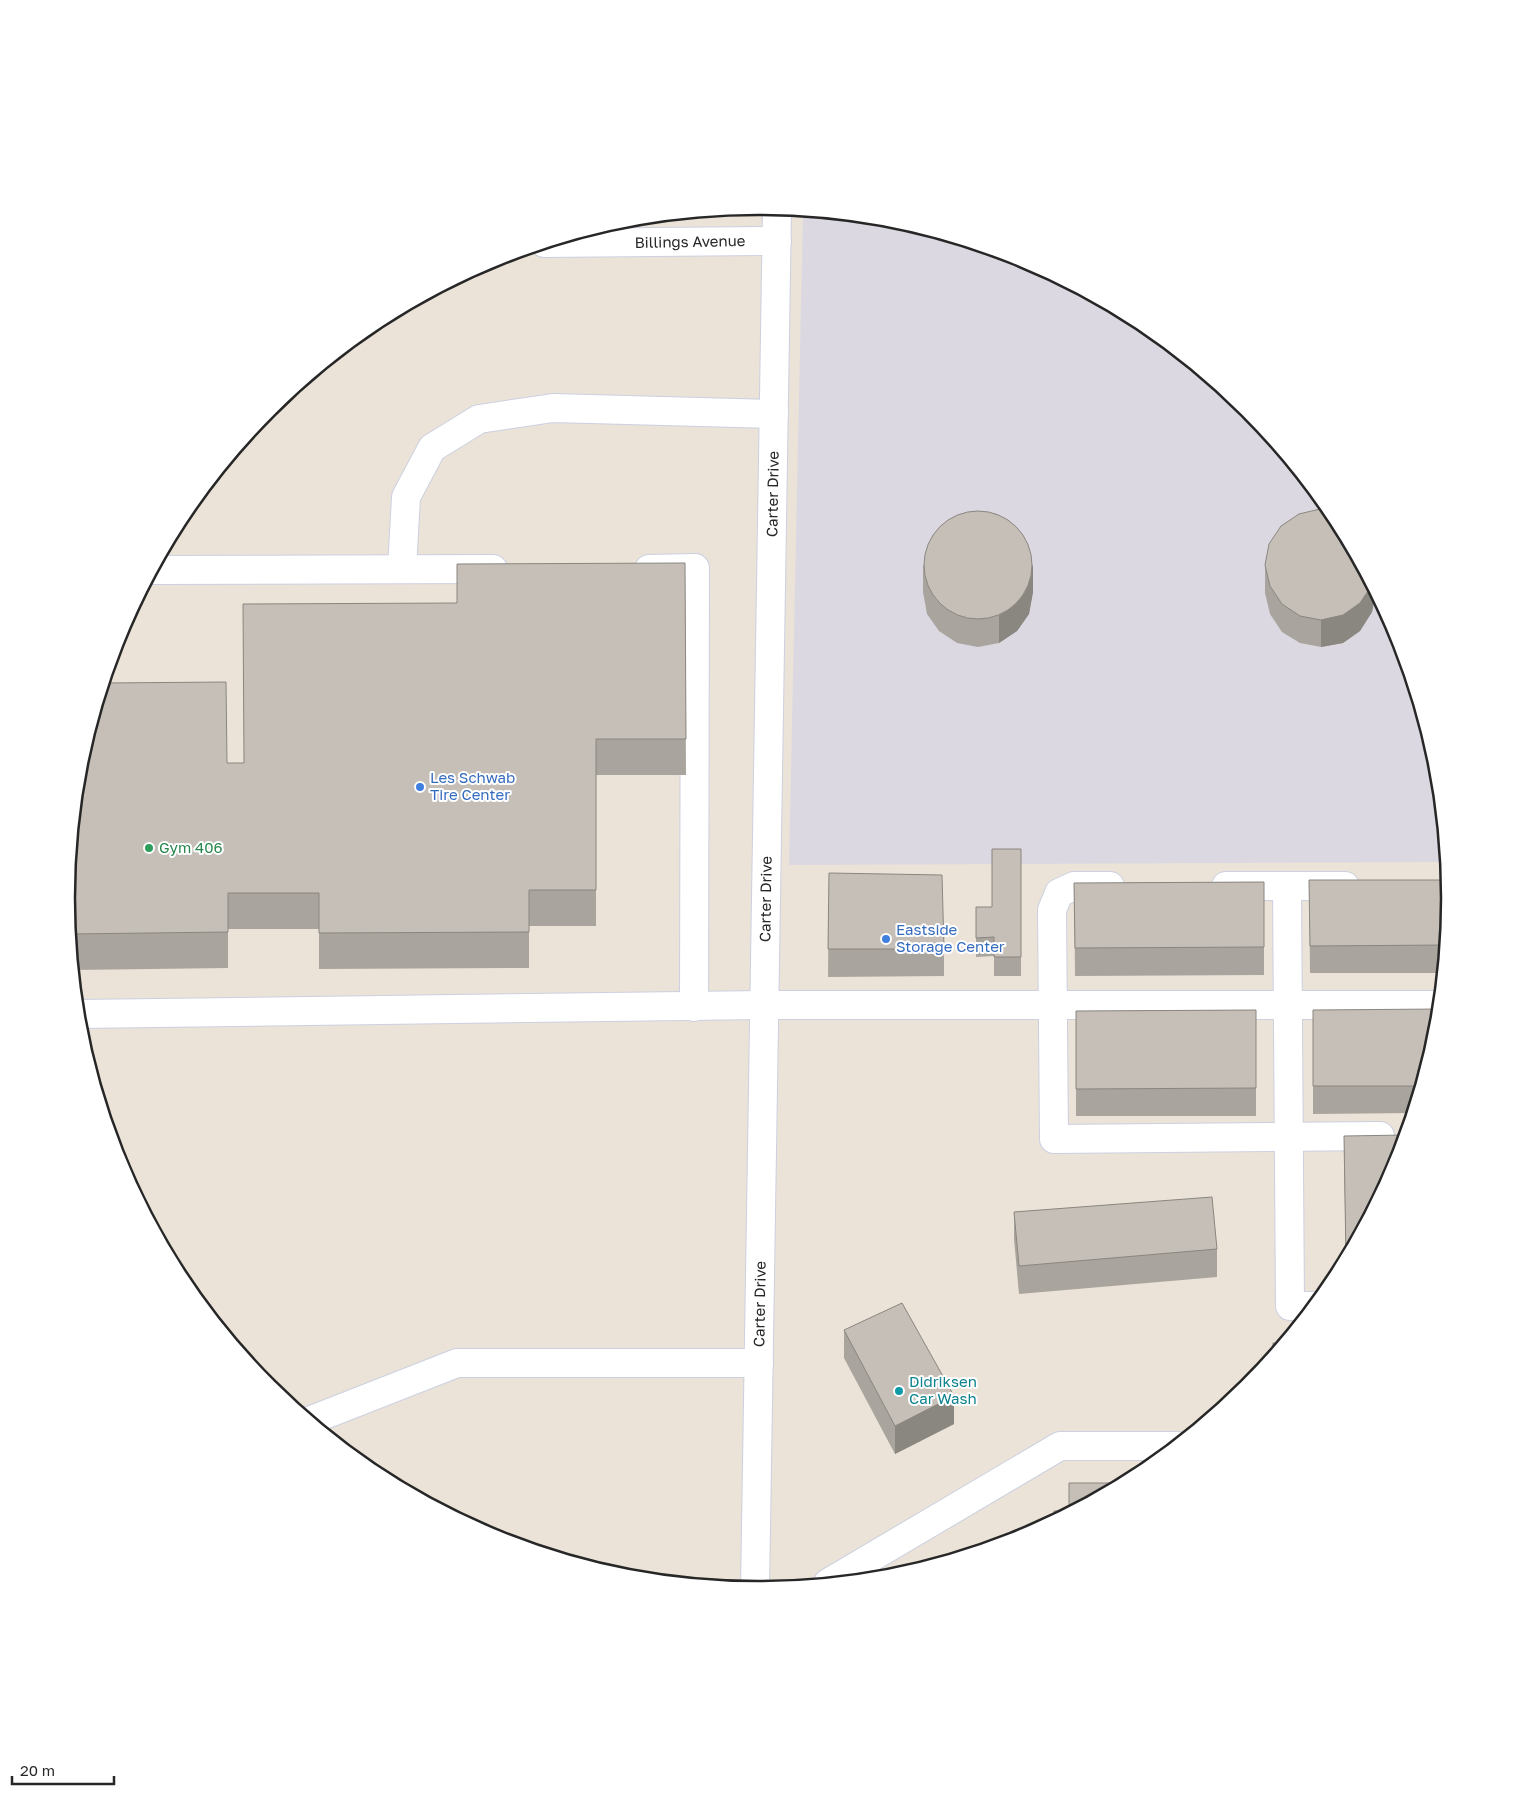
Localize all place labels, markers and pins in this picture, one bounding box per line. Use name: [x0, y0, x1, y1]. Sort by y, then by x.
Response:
place label: Les Schwab Tire Center: [430, 768, 515, 803]
marker: Les Schwab Tire Center: [414, 781, 426, 793]
place label: Gym 406: [159, 838, 223, 856]
marker: Gym 406: [143, 842, 155, 854]
place label: Eastside Storage Center: [896, 920, 1005, 955]
marker: Eastside Storage Center: [880, 933, 892, 945]
place label: Didriksen Car Wash: [909, 1372, 977, 1407]
marker: Didriksen Car Wash: [893, 1385, 905, 1397]

